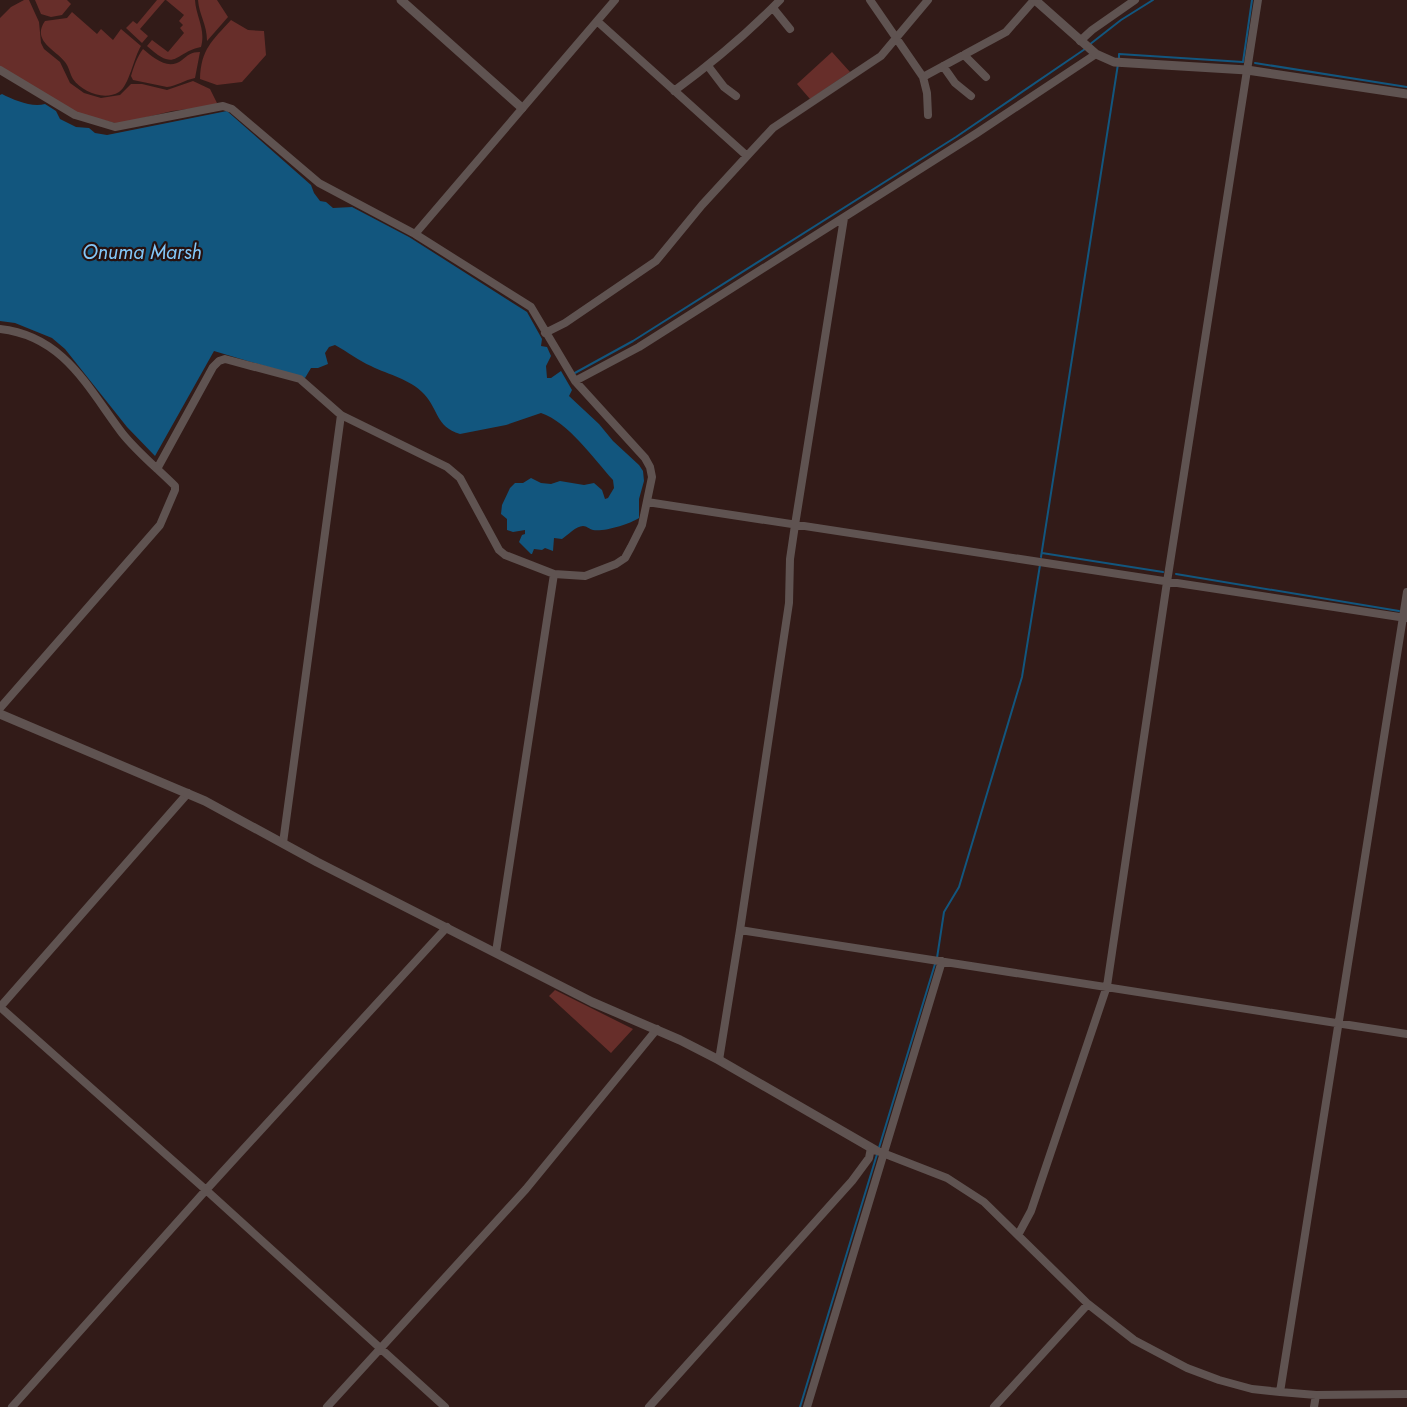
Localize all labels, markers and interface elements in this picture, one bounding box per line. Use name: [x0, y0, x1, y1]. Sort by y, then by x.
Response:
water label: Onuma Marsh: [82, 238, 202, 267]

